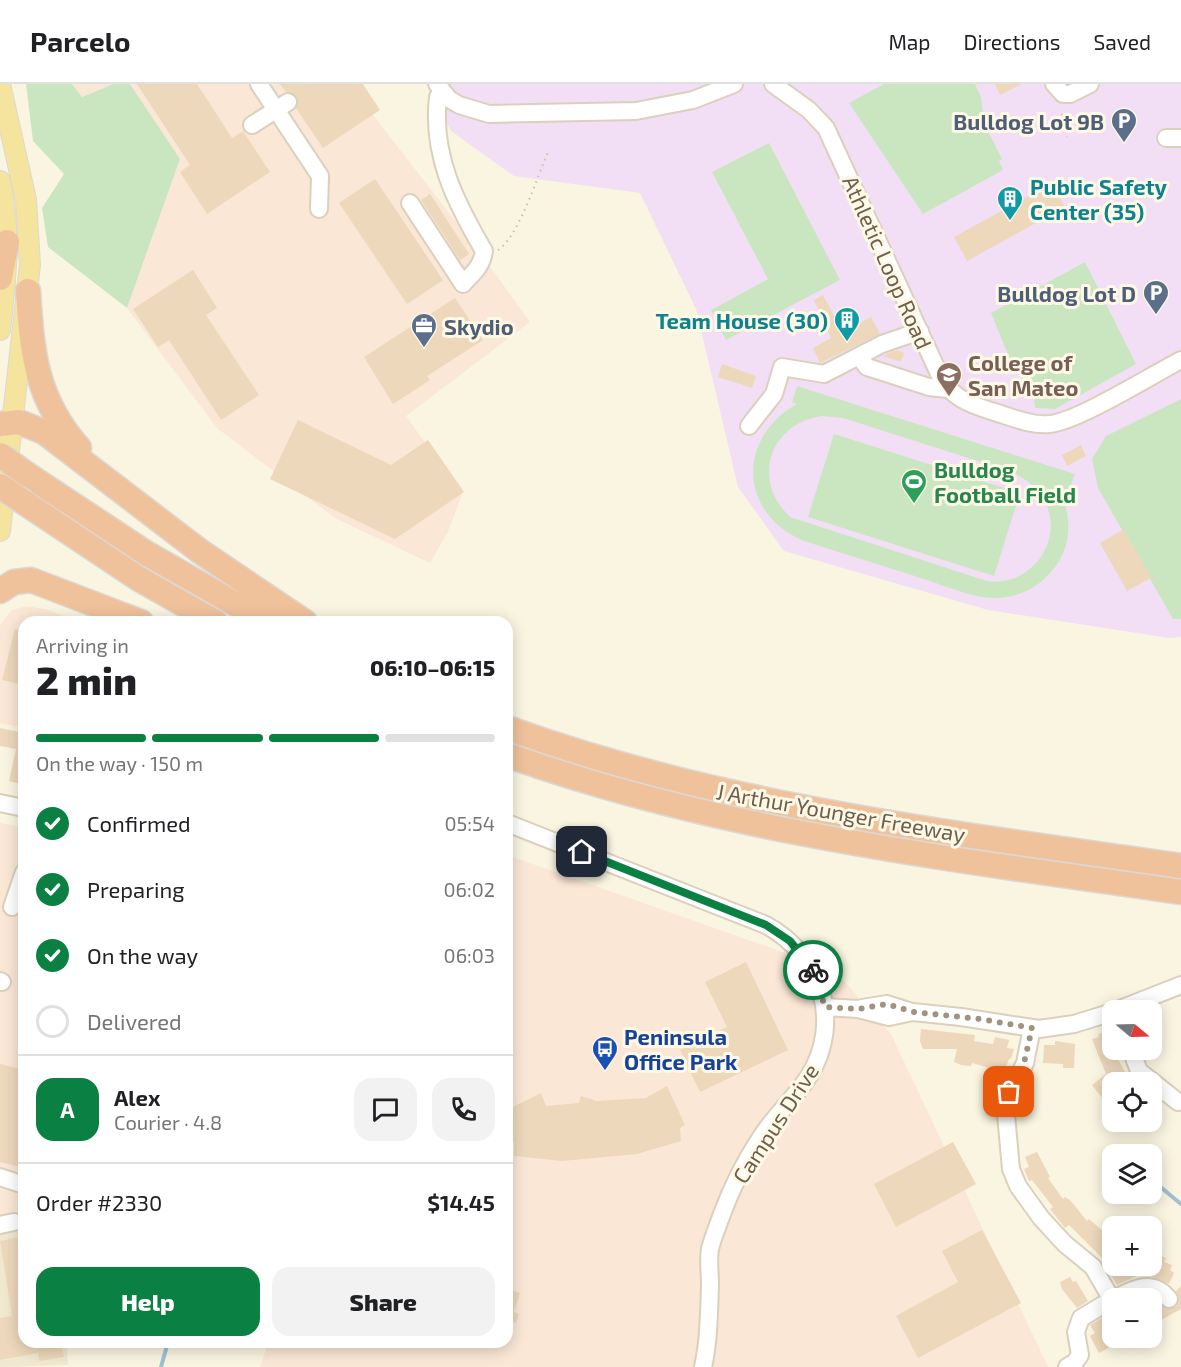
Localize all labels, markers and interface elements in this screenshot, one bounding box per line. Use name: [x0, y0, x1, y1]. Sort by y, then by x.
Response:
text: Parcelo: [30, 24, 130, 58]
text: Map: [888, 29, 931, 54]
text: Directions: [964, 29, 1060, 54]
text: Saved: [1093, 29, 1151, 54]
parking icon: Bulldog Lot 9B: [1109, 106, 1139, 144]
place label: Bulldog Lot 9B: [953, 108, 1104, 134]
street label: Athletic Loop Road: [838, 171, 938, 353]
place label: Public Safety Center (35): [1030, 173, 1168, 224]
building icon: Public Safety Center (35): [995, 184, 1025, 222]
parking icon: Bulldog Lot D: [1141, 278, 1171, 316]
place label: Bulldog Lot D: [997, 280, 1136, 306]
building icon: Team House (30): [832, 305, 862, 343]
place label: Team House (30): [656, 307, 828, 333]
office icon: Skydio: [409, 311, 439, 349]
place label: Skydio: [444, 313, 514, 340]
place label: College of San Mateo: [968, 349, 1079, 400]
school or university icon: College of San Mateo: [934, 360, 964, 398]
place label: Bulldog Football Field: [934, 456, 1076, 507]
sports icon: Bulldog Football Field: [899, 467, 929, 505]
text: Arriving in: [36, 633, 129, 657]
text: 06:10–06:15: [370, 654, 495, 680]
text: 2 min: [36, 656, 137, 703]
text: On the way · 150 m: [36, 751, 203, 775]
street label: J Arthur Younger Freeway: [714, 777, 968, 847]
icon: check: [36, 807, 69, 840]
text: Confirmed: [87, 810, 191, 836]
text: 05:54: [444, 811, 495, 835]
pin: [556, 826, 607, 877]
icon: home: [565, 835, 598, 868]
icon: check: [36, 873, 69, 906]
text: Preparing: [87, 876, 185, 902]
text: 06:02: [443, 877, 495, 901]
icon: check: [36, 939, 69, 972]
courier: [783, 940, 843, 1000]
text: On the way: [87, 942, 198, 968]
text: 06:03: [444, 943, 495, 967]
icon: bike: [797, 954, 830, 987]
north arrow: [1102, 1000, 1162, 1060]
map controls: [1102, 1000, 1162, 1348]
text: Delivered: [87, 1008, 182, 1034]
place label: Peninsula Office Park: [624, 1023, 738, 1074]
bus stop icon: Peninsula Office Park: [590, 1034, 620, 1072]
street label: Campus Drive: [727, 1058, 823, 1188]
pin: [983, 1066, 1034, 1117]
button: locate: [1102, 1072, 1162, 1132]
icon: bag: [992, 1075, 1025, 1108]
button: chat: [354, 1078, 417, 1141]
button: phone: [432, 1078, 495, 1141]
text: Alex: [114, 1084, 160, 1110]
text: A: [60, 1096, 75, 1122]
text: Courier · 4.8: [114, 1110, 222, 1134]
button: layers: [1102, 1144, 1162, 1204]
text: Order #2330: [36, 1189, 162, 1215]
text: $14.45: [427, 1189, 495, 1215]
button: +: [1102, 1216, 1162, 1276]
button: Help: [36, 1267, 260, 1336]
button: Share: [272, 1267, 495, 1336]
button: −: [1102, 1288, 1162, 1348]

